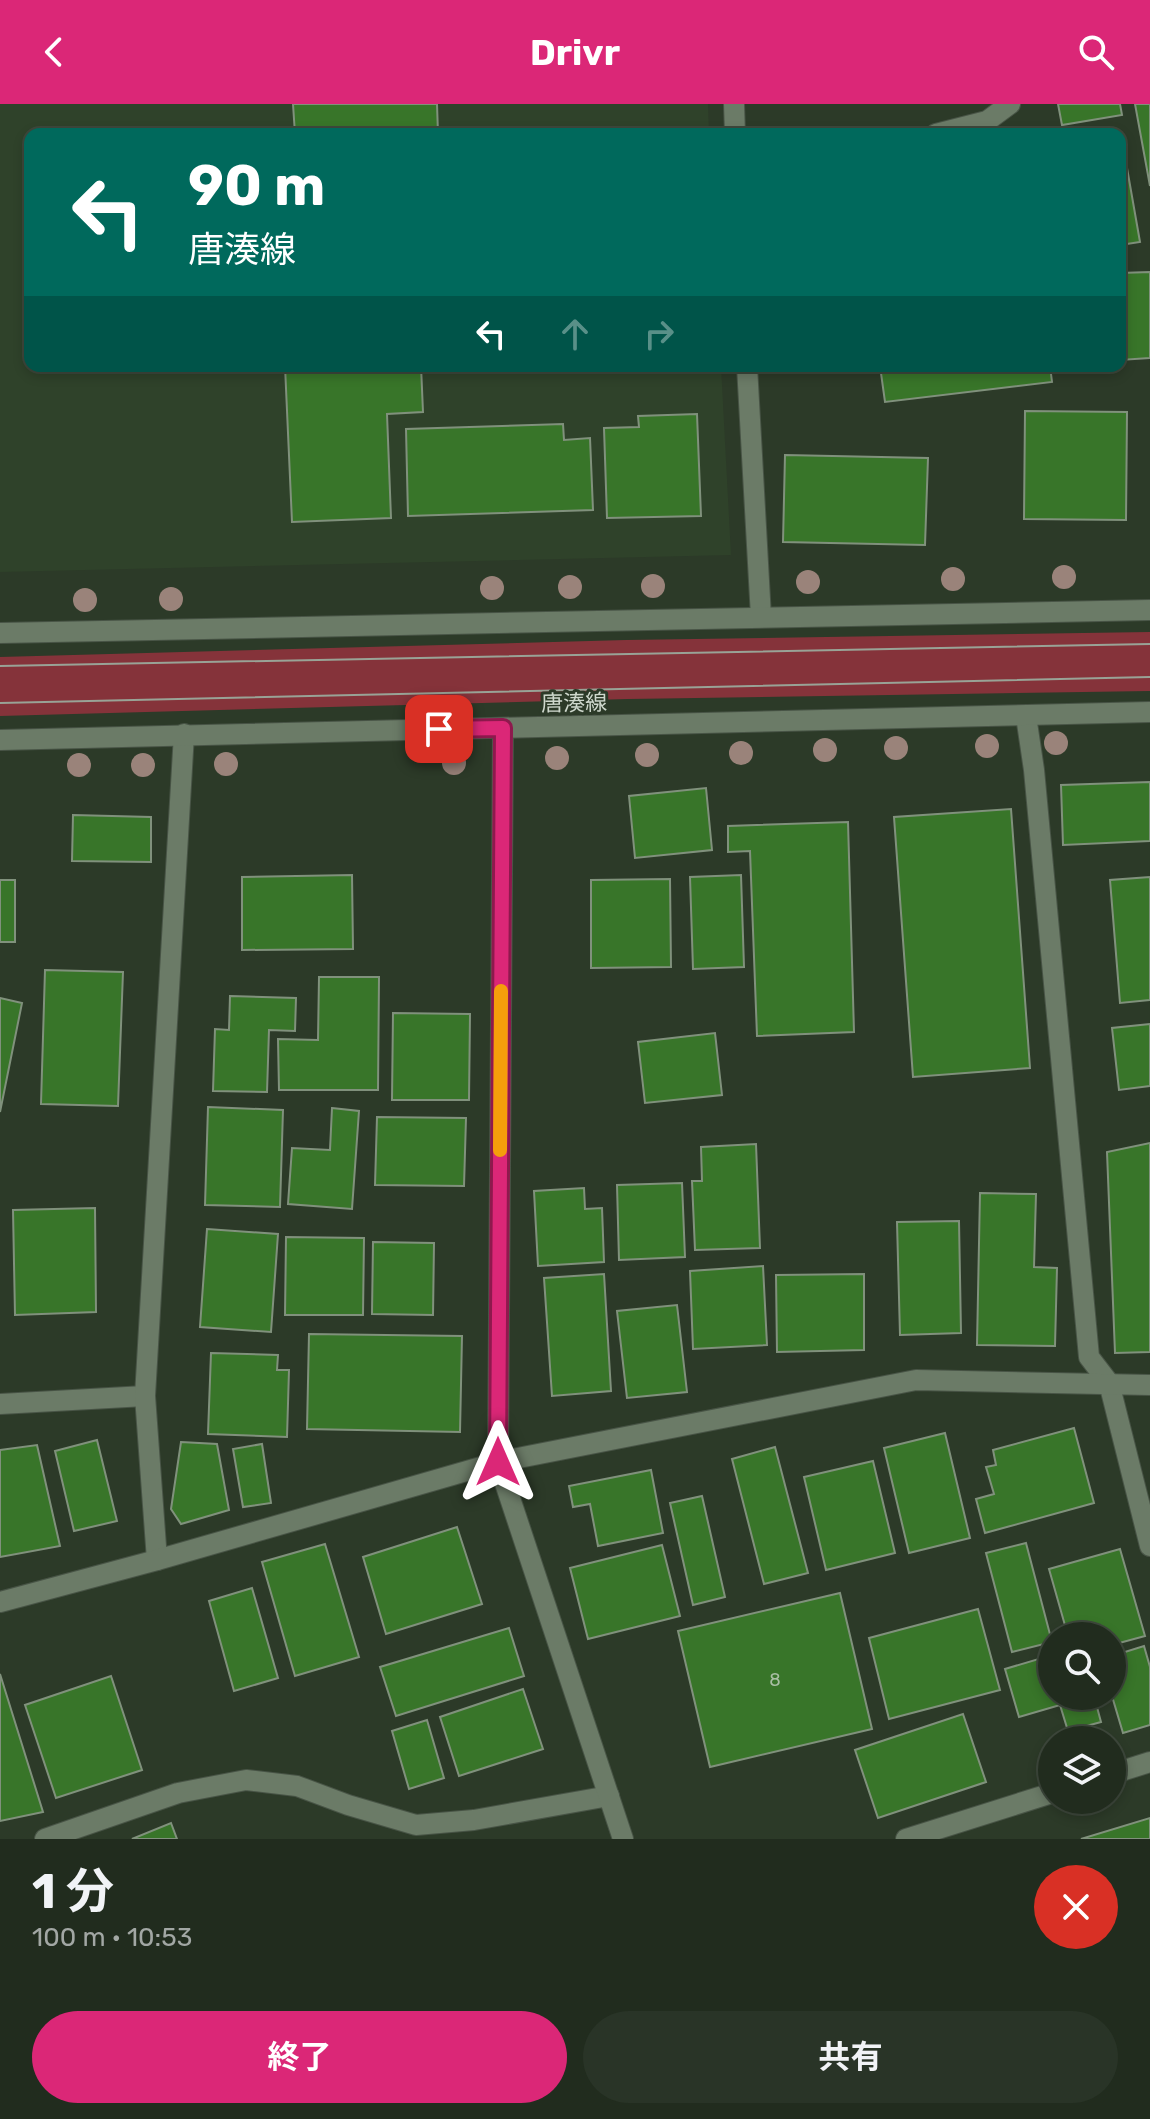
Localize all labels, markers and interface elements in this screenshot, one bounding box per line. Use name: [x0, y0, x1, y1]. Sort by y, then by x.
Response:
icon: back: [32, 30, 76, 74]
icon: search: [1074, 30, 1118, 74]
text: Drivr: [530, 31, 620, 74]
text: 90 m: [188, 153, 325, 219]
icon: left: [56, 160, 160, 264]
text: 唐湊線: [188, 228, 296, 271]
icon: left: [469, 312, 513, 356]
icon: ahead: [553, 312, 597, 356]
icon: right: [637, 312, 681, 356]
street label: 唐湊線: [541, 689, 607, 717]
pin: [405, 695, 473, 763]
icon: arrive: [417, 707, 461, 751]
position arrow: [456, 1420, 540, 1504]
map controls: [1038, 1622, 1126, 1814]
button: search: [1038, 1622, 1126, 1710]
house number: 8: [769, 1669, 781, 1691]
button: layers: [1038, 1726, 1126, 1814]
text: 1 分: [32, 1863, 114, 1920]
button: close: [1034, 1865, 1118, 1949]
text: 100 m · 10:53: [32, 1922, 192, 1953]
button: 終了: [32, 2011, 567, 2103]
button: 共有: [583, 2011, 1118, 2103]

